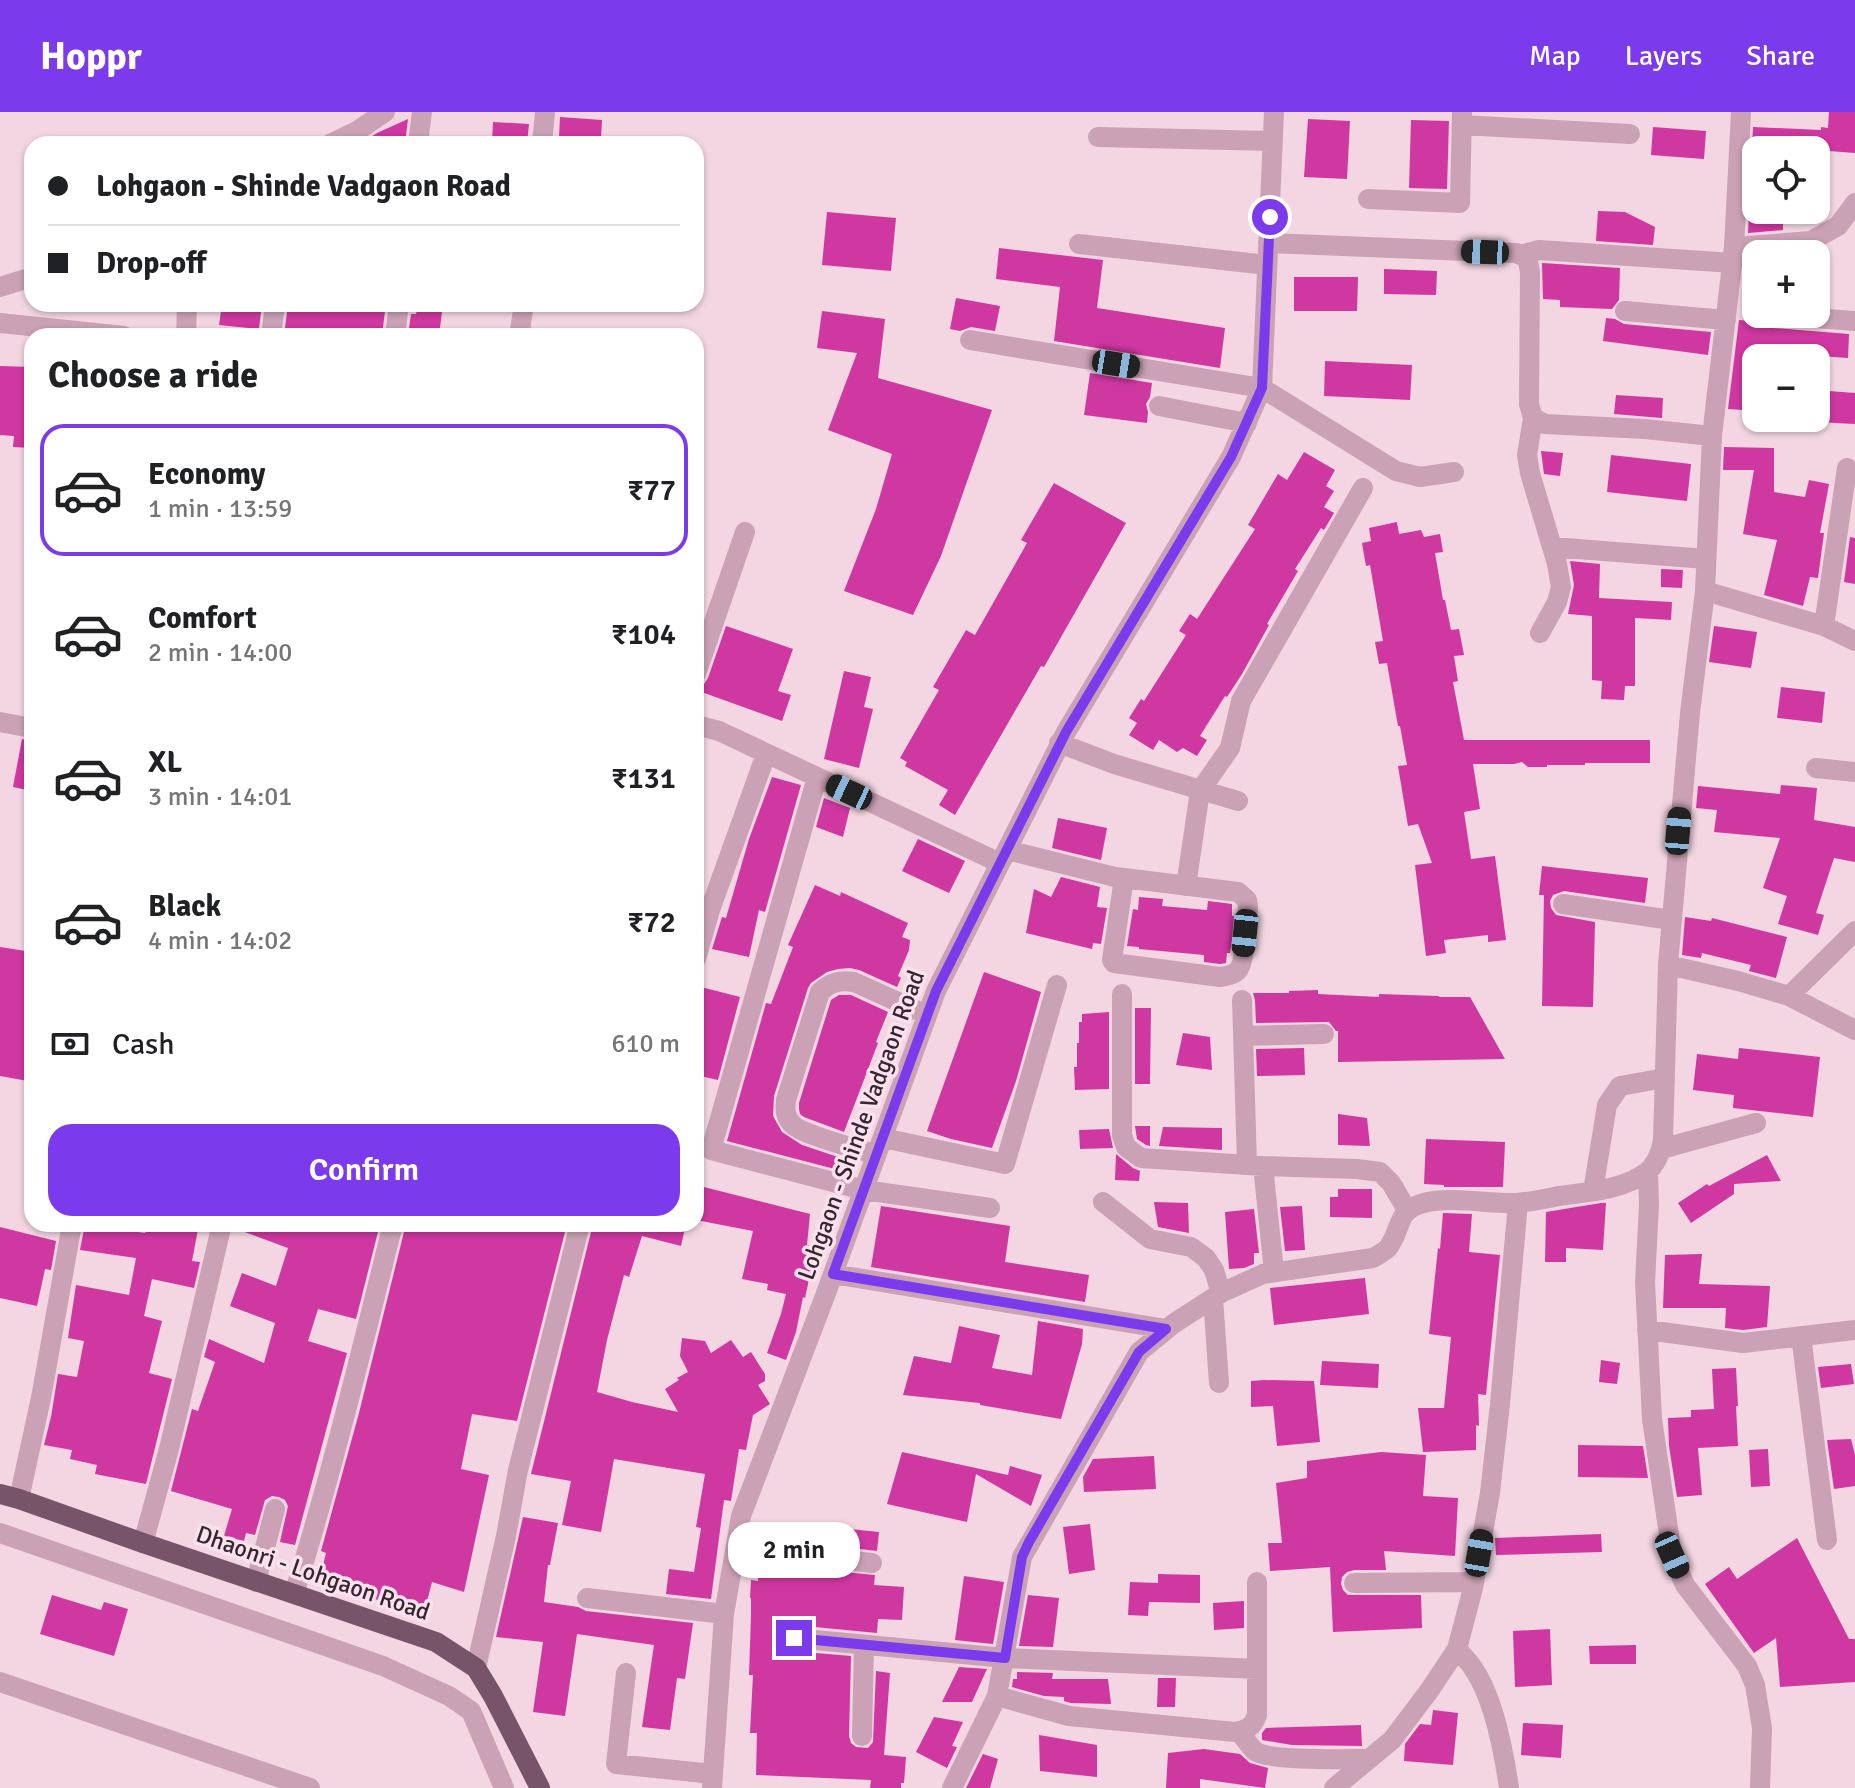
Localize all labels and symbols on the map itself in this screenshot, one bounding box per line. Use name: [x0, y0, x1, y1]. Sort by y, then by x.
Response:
route start: [1252, 199, 1288, 235]
car: [1461, 239, 1509, 265]
car: [1090, 348, 1142, 380]
car: [822, 771, 876, 813]
car: [1664, 806, 1692, 856]
car: [1231, 908, 1259, 958]
street label: Lohgaon - Shinde Vadgaon Road: [791, 966, 931, 1284]
street label: Dhaonri - Lohgaon Road: [192, 1519, 434, 1627]
callout: 2 min: [728, 1522, 860, 1578]
car: [1463, 1527, 1495, 1579]
car: [1651, 1528, 1693, 1582]
route end: [776, 1620, 812, 1656]

